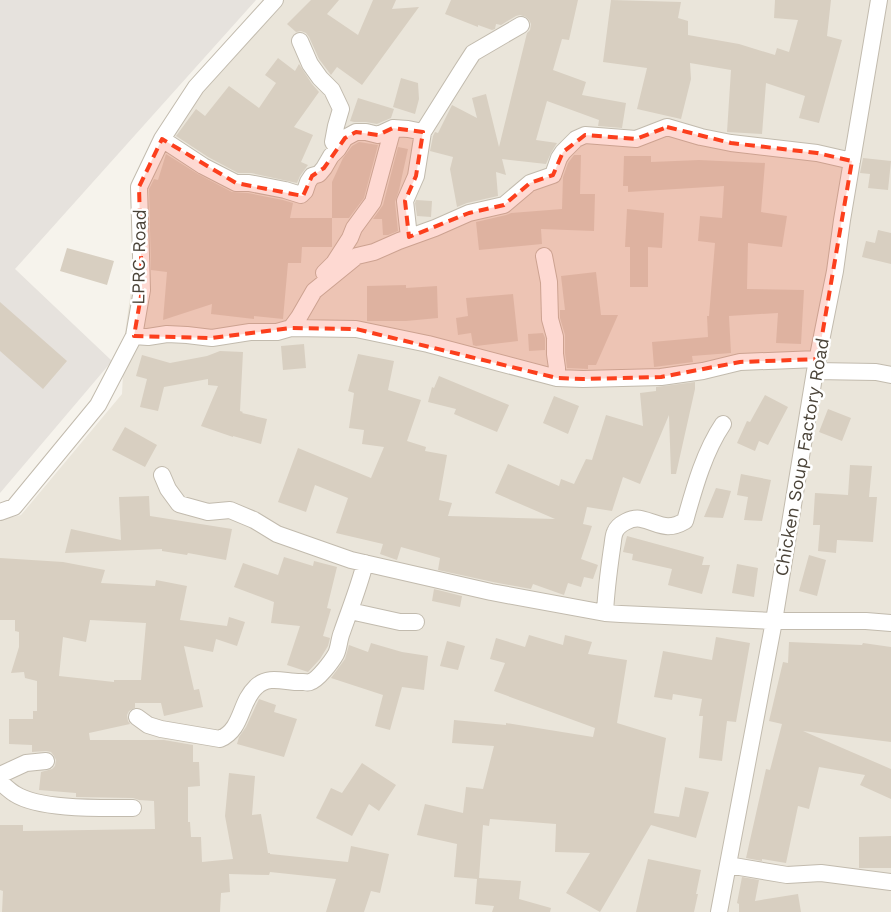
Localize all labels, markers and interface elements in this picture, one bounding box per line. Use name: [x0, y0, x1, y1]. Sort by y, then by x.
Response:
street label: LPRC Road: [127, 209, 150, 305]
street label: Chicken Soup Factory Road: [770, 336, 833, 578]

